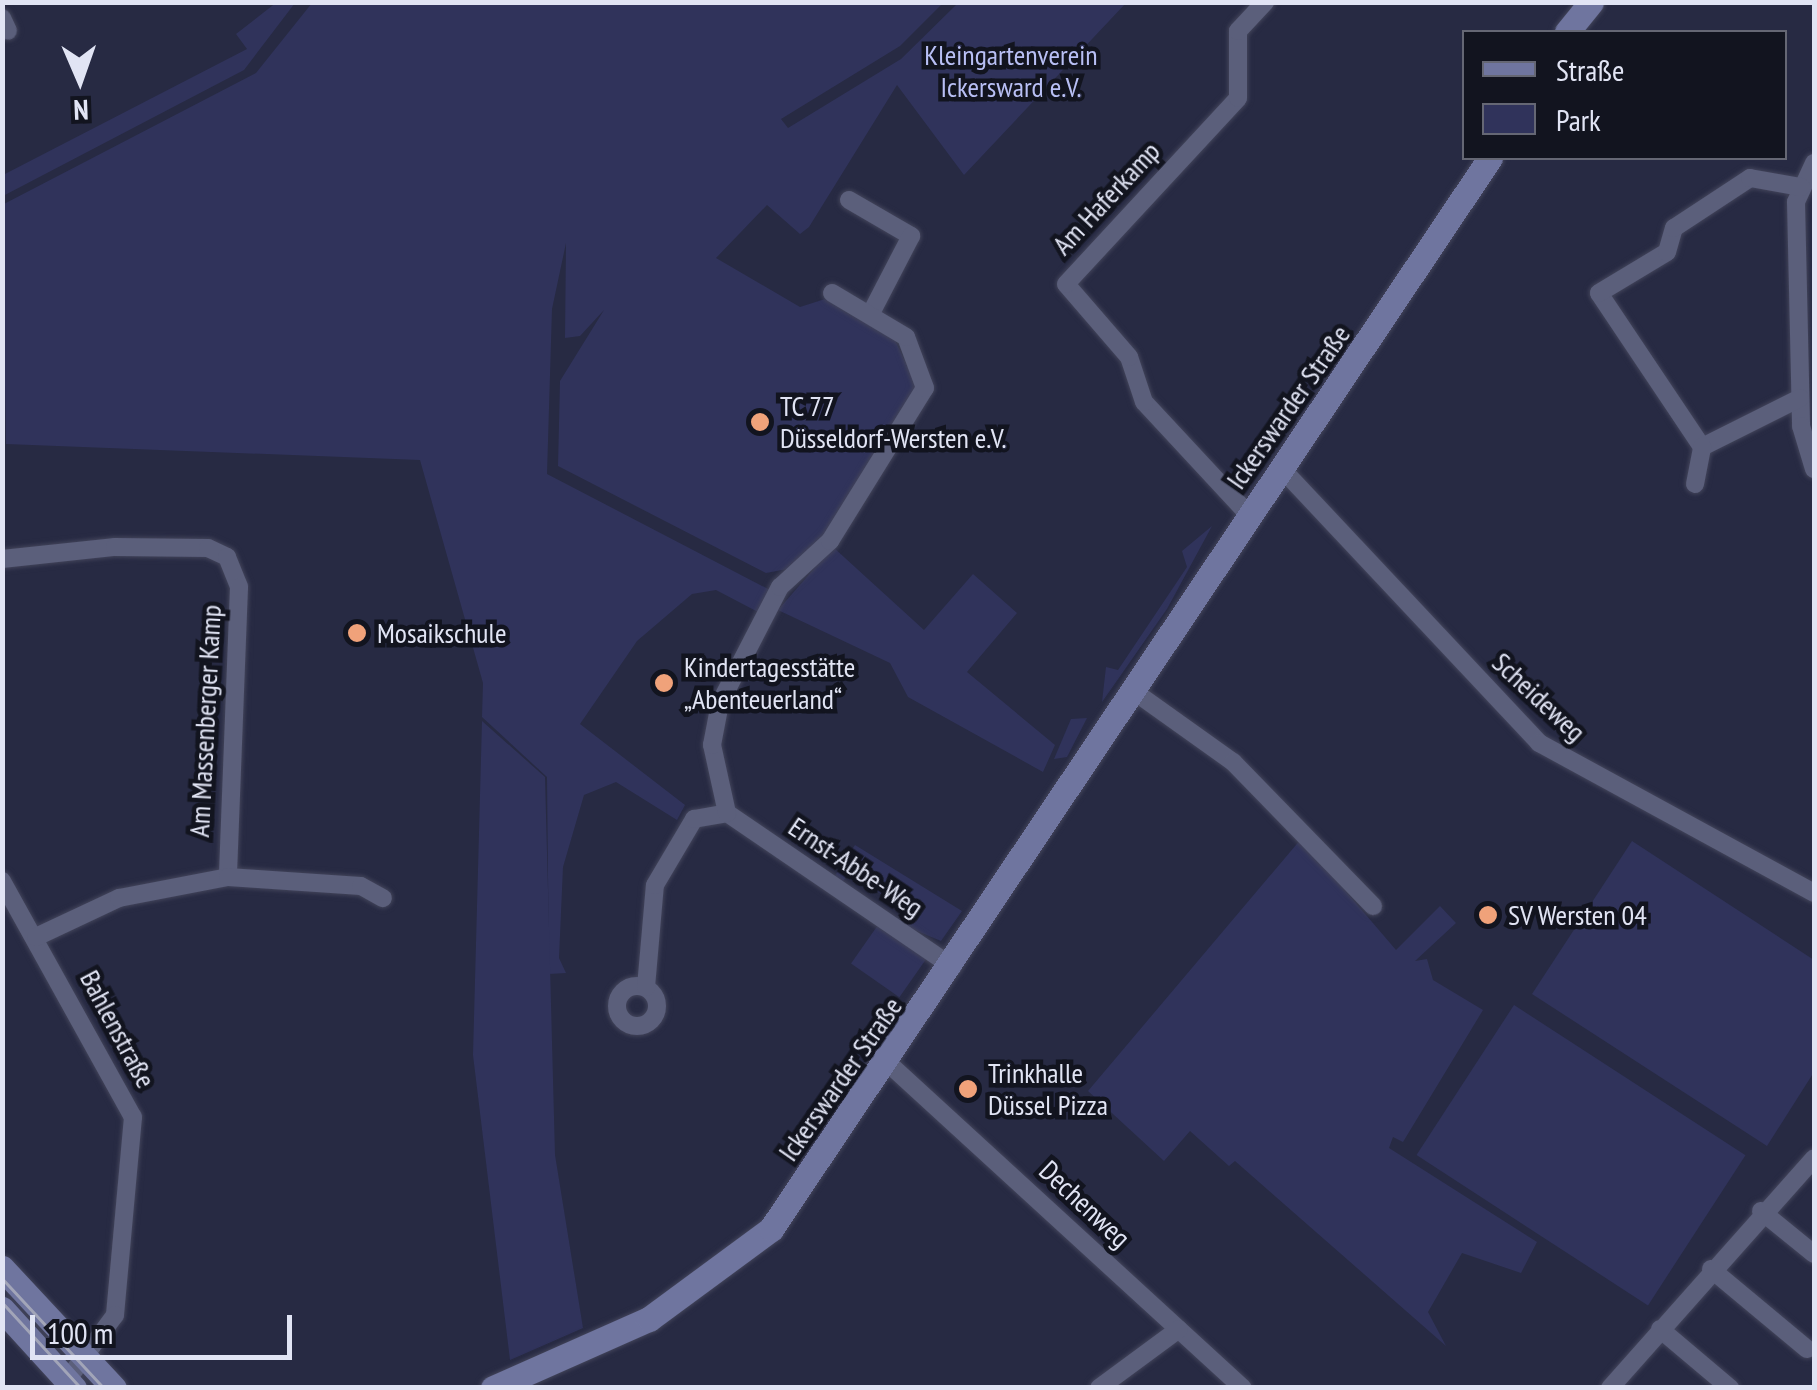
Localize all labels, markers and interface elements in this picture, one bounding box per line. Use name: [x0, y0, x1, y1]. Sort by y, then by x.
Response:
north arrow: [30, 30, 130, 130]
legend: [1462, 30, 1787, 160]
park label: Kleingartenverein Ickersward e.V.: [924, 38, 1098, 104]
text: Straße: [1556, 50, 1624, 89]
text: N: [73, 92, 89, 129]
text: Park: [1556, 100, 1601, 139]
street label: Am Haferkamp: [1045, 135, 1167, 261]
street label: Ickerswarder Straße: [1219, 319, 1357, 495]
place label: TC 77 Düsseldorf-Wersten e.V.: [780, 389, 1007, 455]
marker: TC 77 Düsseldorf-Wersten e.V.: [749, 411, 771, 433]
street label: Am Massenberger Kamp: [182, 604, 228, 838]
place label: Mosaikschule: [377, 616, 507, 650]
marker: Mosaikschule: [346, 622, 368, 644]
street label: Scheideweg: [1485, 645, 1593, 749]
place label: Kindertagesstätte „Abenteuerland“: [684, 650, 855, 716]
marker: Kindertagesstätte „Abenteuerland“: [653, 672, 675, 694]
street label: Ernst-Abbe-Weg: [782, 810, 930, 924]
place label: SV Wersten 04: [1508, 898, 1648, 932]
marker: SV Wersten 04: [1477, 904, 1499, 926]
street label: Bahlenstraße: [73, 964, 163, 1094]
street label: Ickerswarder Straße: [771, 991, 909, 1167]
place label: Trinkhalle Düssel Pizza: [988, 1056, 1108, 1122]
marker: Trinkhalle Düssel Pizza: [957, 1078, 979, 1100]
street label: Dechenweg: [1033, 1154, 1137, 1254]
scale bar: [35, 1295, 298, 1357]
text: 100 m: [47, 1313, 113, 1352]

